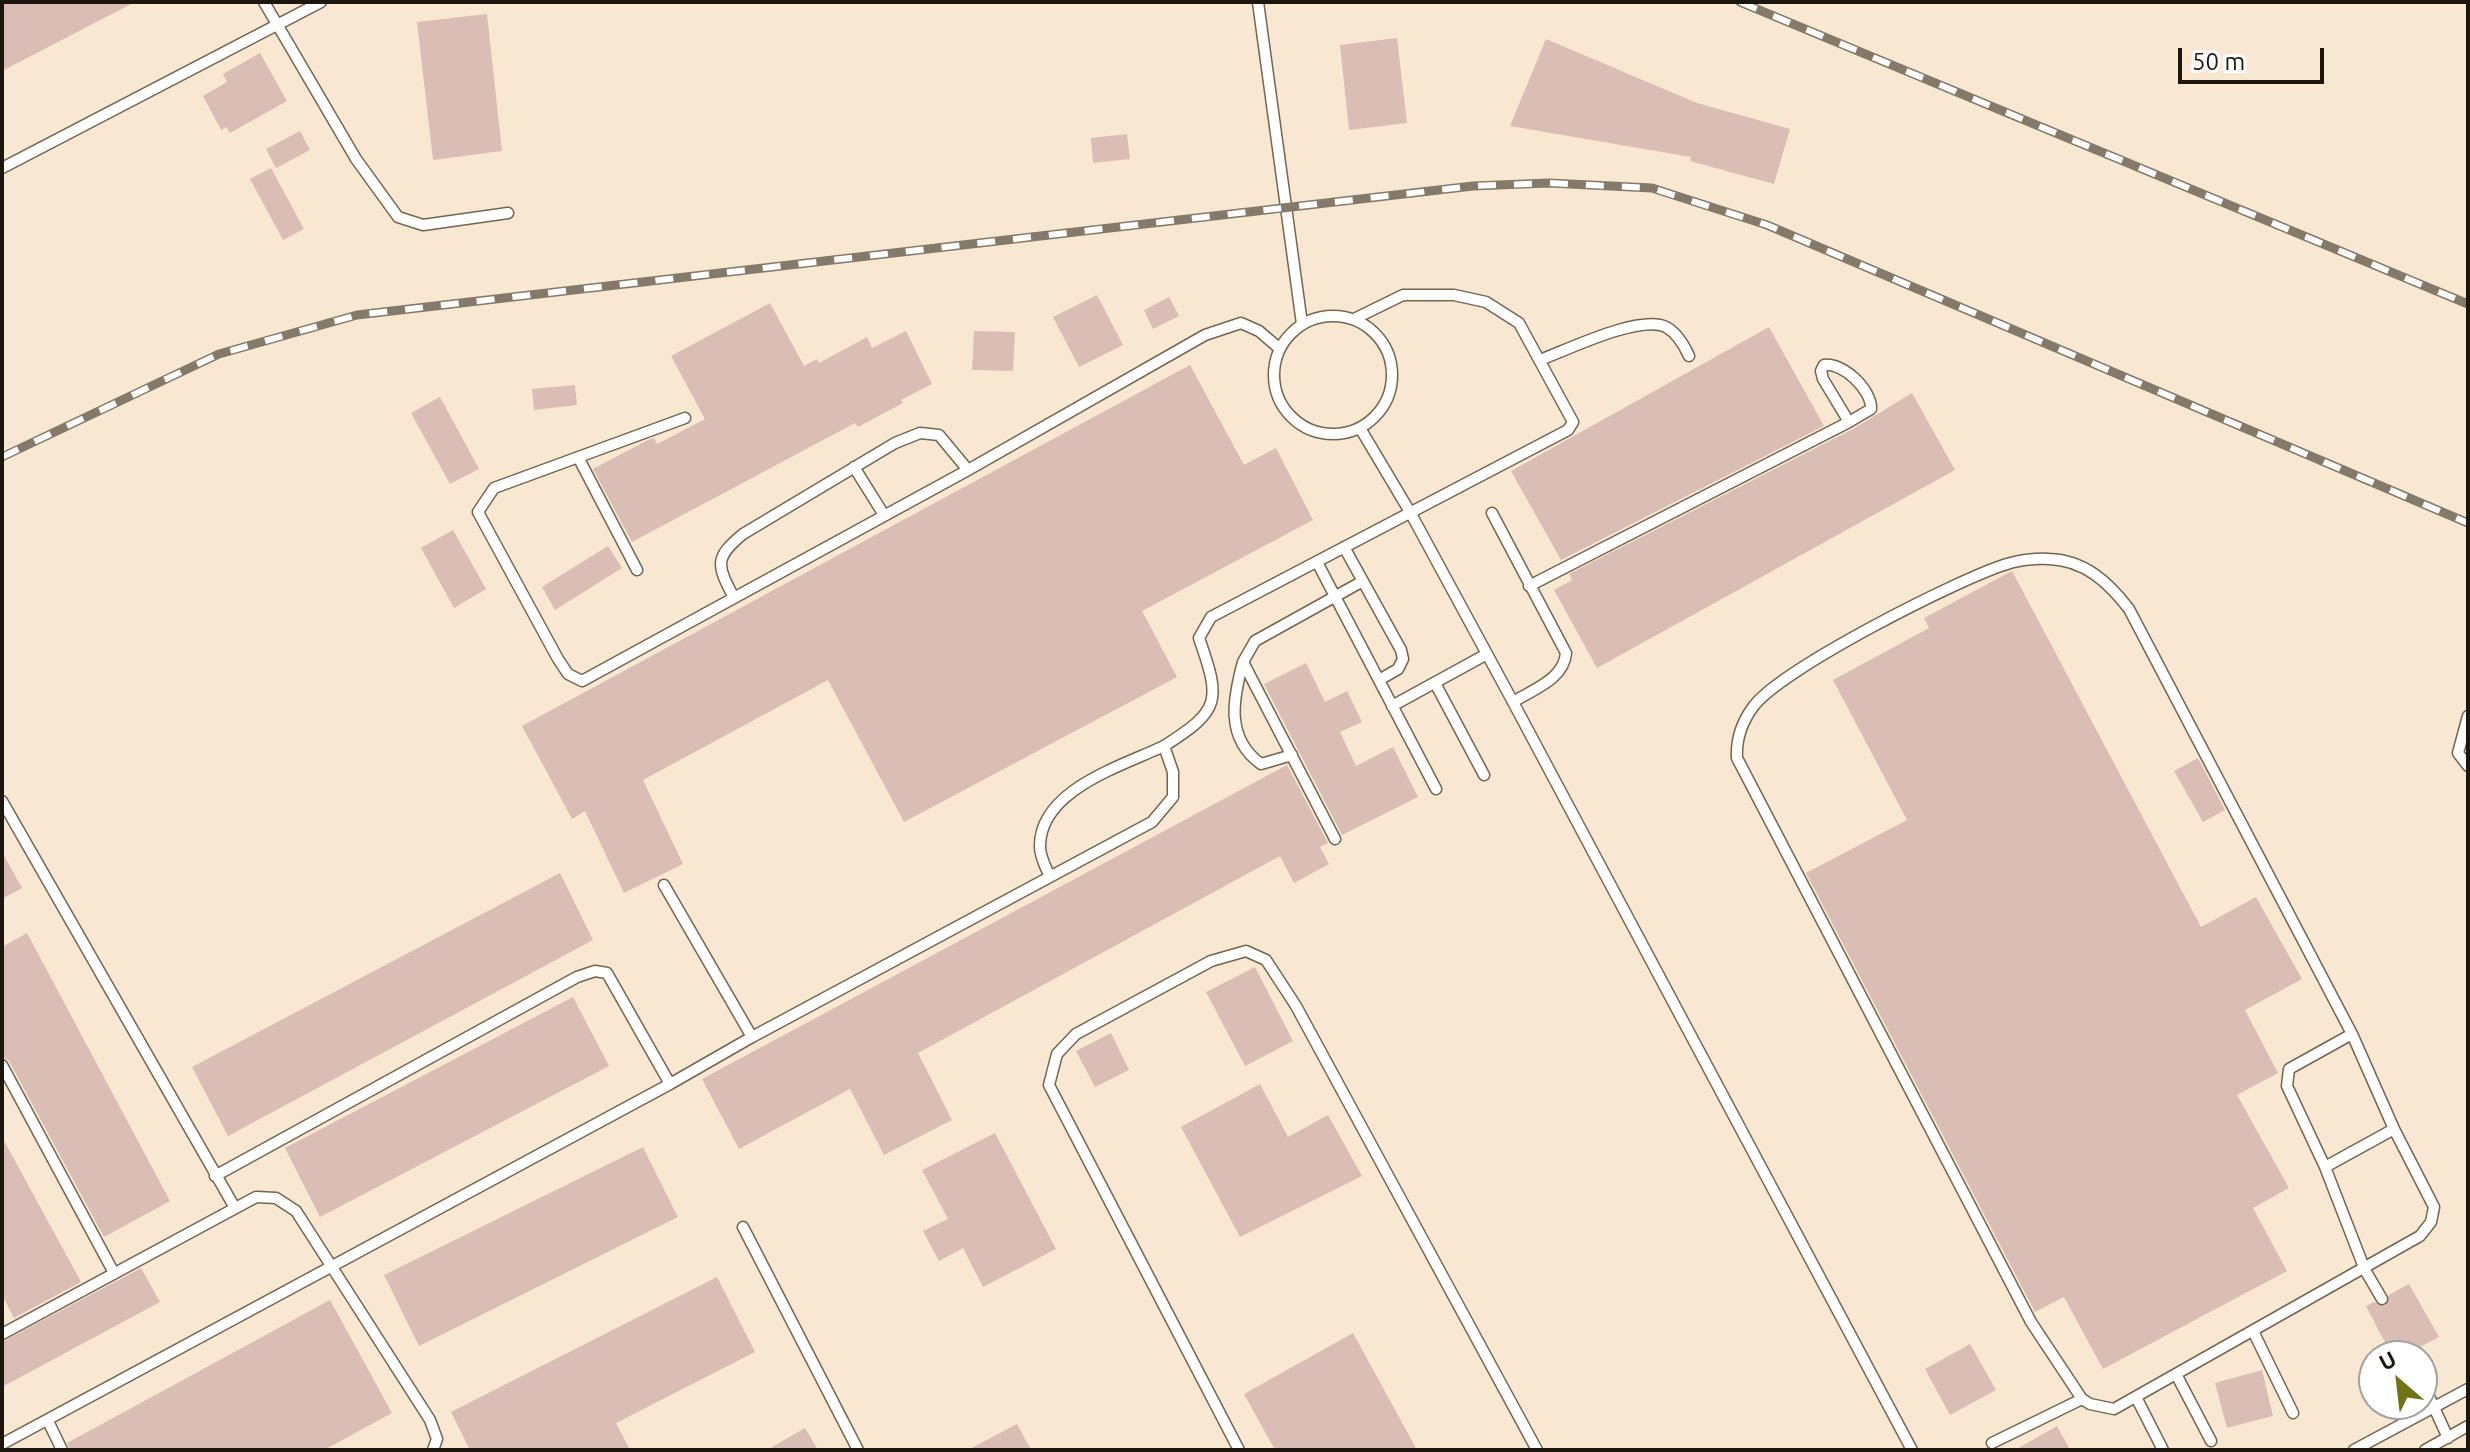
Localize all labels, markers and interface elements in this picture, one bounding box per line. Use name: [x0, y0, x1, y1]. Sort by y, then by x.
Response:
scale bar: [2182, 32, 2328, 82]
text: 50 m: [2192, 48, 2245, 75]
north arrow: [2358, 1340, 2438, 1420]
text: U: [2375, 1345, 2400, 1375]

